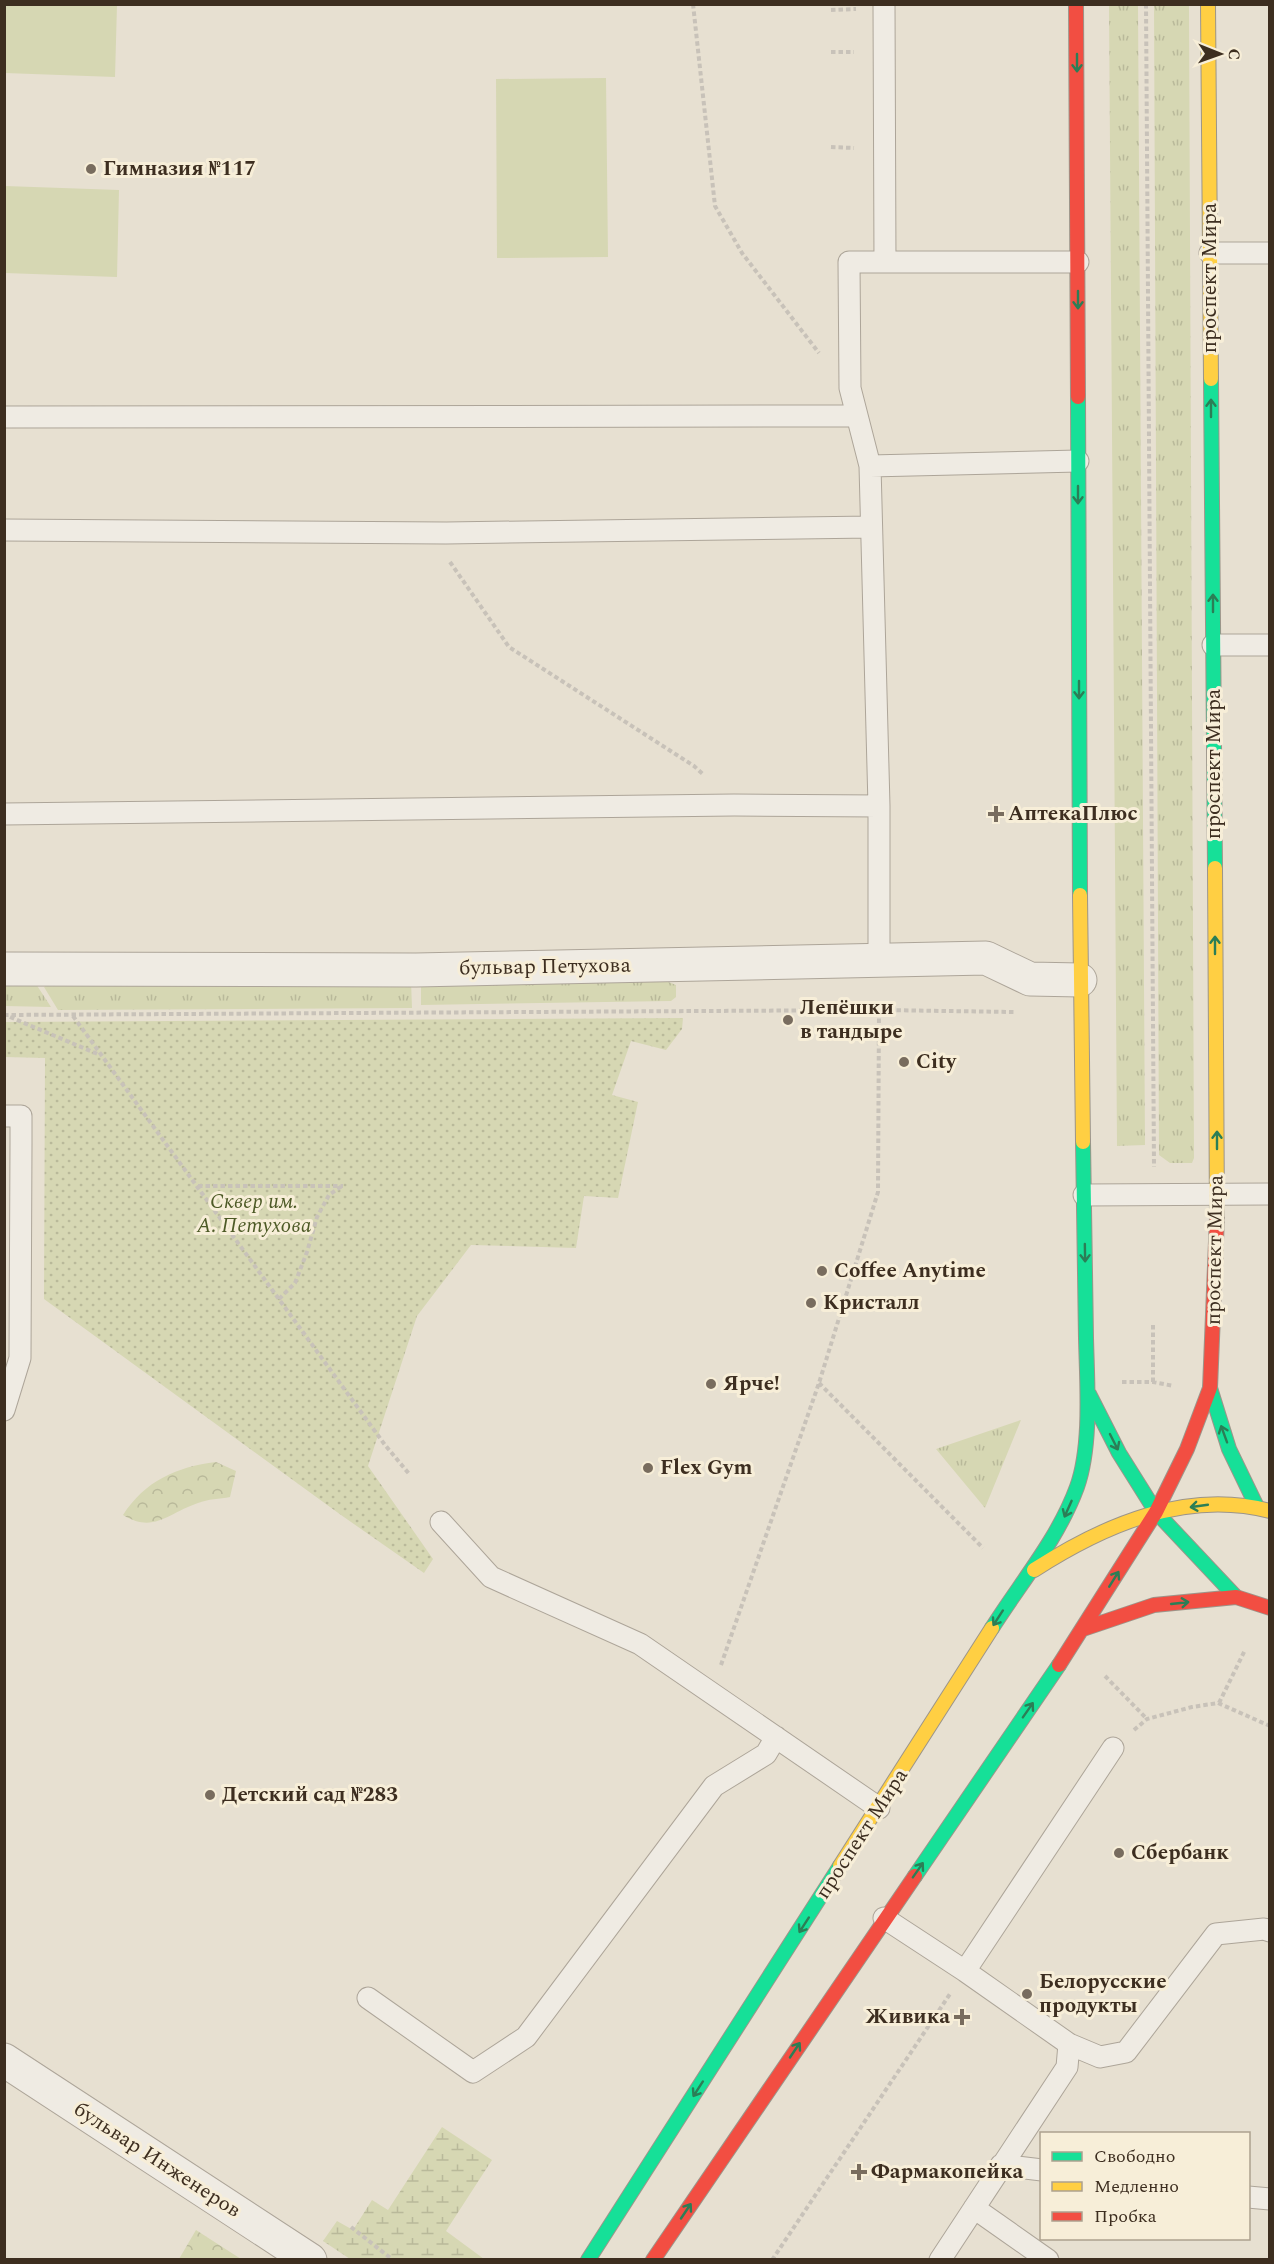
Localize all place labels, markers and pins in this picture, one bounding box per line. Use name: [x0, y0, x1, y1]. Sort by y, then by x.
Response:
place label: Гимназия №117: [103, 153, 256, 185]
marker: Гимназия №117: [84, 162, 98, 176]
place label: АптекаПлюс: [1008, 798, 1138, 830]
marker: АптекаПлюс: [989, 807, 1003, 821]
place label: Лепёшки в тандыре: [800, 992, 903, 1048]
marker: Лепёшки в тандыре: [781, 1013, 795, 1027]
place label: City: [916, 1046, 957, 1078]
marker: City: [897, 1055, 911, 1069]
place label: Coffee Anytime: [834, 1255, 986, 1287]
marker: Coffee Anytime: [815, 1264, 829, 1278]
place label: Кристалл: [823, 1287, 920, 1319]
marker: Кристалл: [804, 1296, 818, 1310]
place label: Ярче!: [723, 1368, 780, 1400]
marker: Ярче!: [704, 1377, 718, 1391]
place label: Flex Gym: [660, 1452, 752, 1484]
marker: Flex Gym: [641, 1461, 655, 1475]
place label: Детский сад №283: [222, 1779, 398, 1811]
marker: Детский сад №283: [203, 1788, 217, 1802]
place label: Сбербанк: [1131, 1837, 1229, 1869]
marker: Сбербанк: [1112, 1846, 1126, 1860]
place label: Белорусские продукты: [1039, 1966, 1167, 2022]
marker: Белорусские продукты: [1020, 1987, 1034, 2001]
place label: Живика: [865, 2001, 950, 2033]
marker: Живика: [955, 2010, 969, 2024]
place label: Фармакопейка: [871, 2156, 1023, 2188]
marker: Фармакопейка: [852, 2165, 866, 2179]

